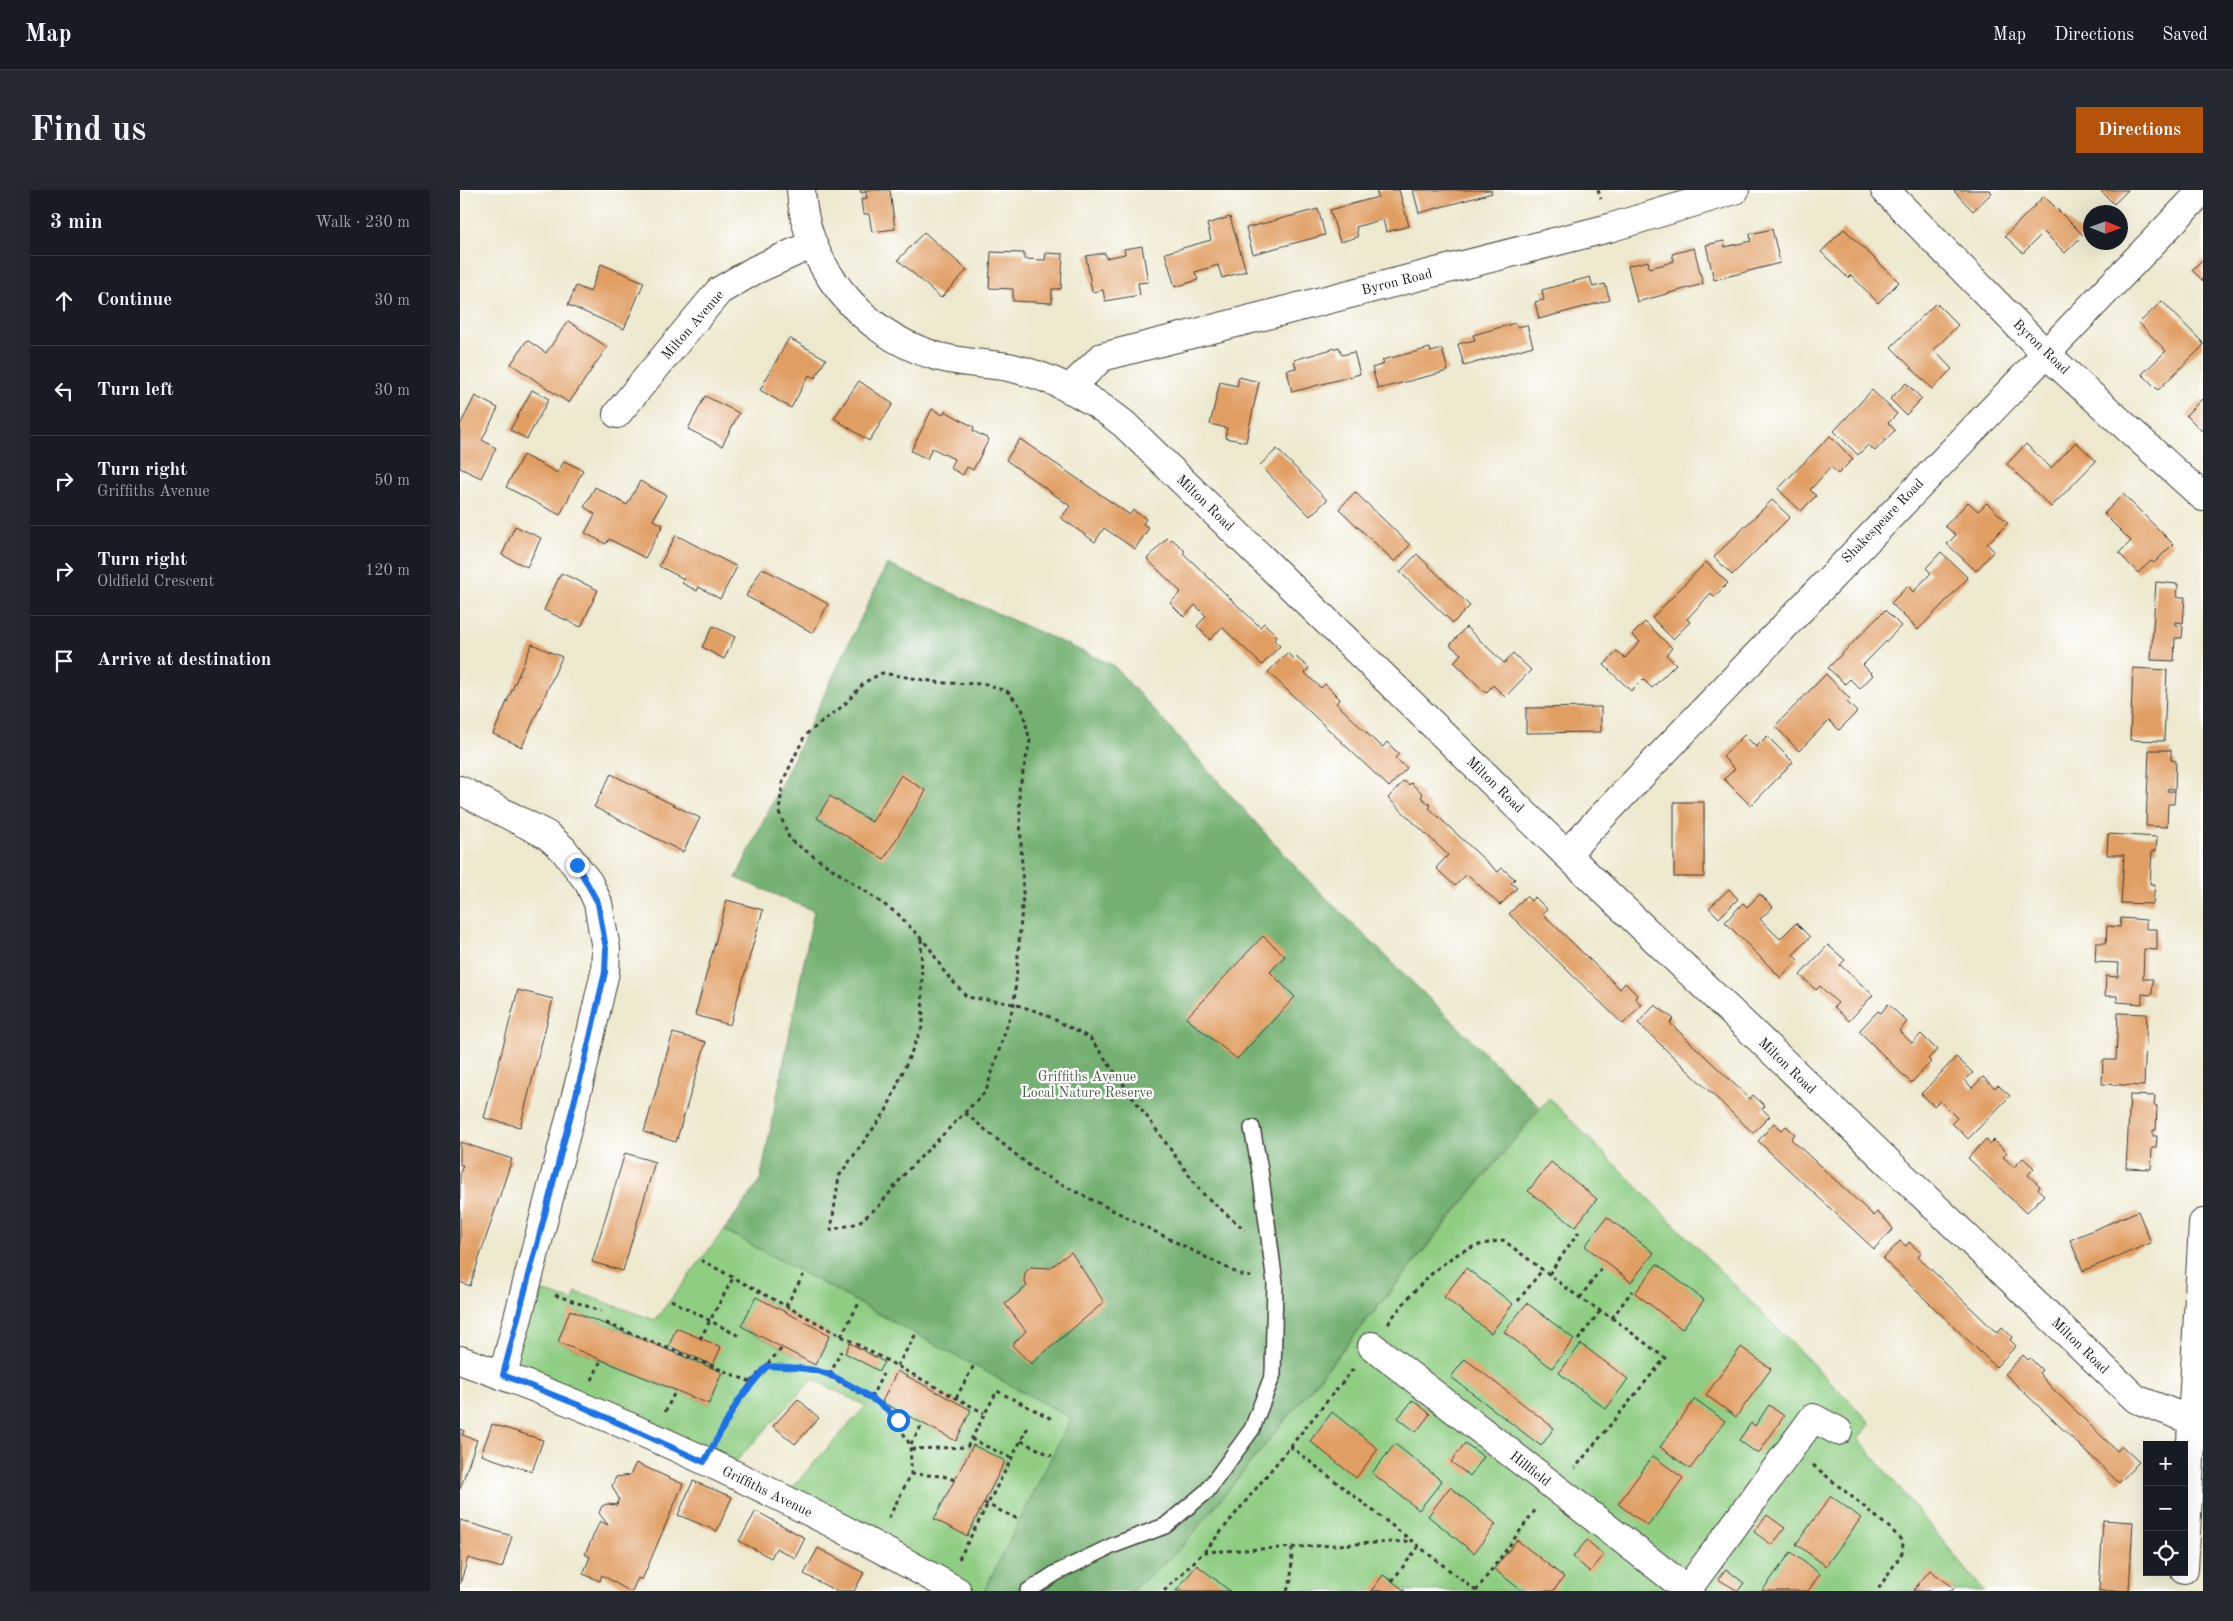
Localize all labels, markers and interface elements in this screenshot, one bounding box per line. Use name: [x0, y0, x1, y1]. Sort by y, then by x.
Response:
text: Map: [25, 23, 72, 47]
text: Map: [1993, 26, 2026, 44]
text: Directions: [2054, 26, 2134, 44]
text: Saved: [2162, 26, 2208, 44]
button: Directions: [2076, 107, 2203, 153]
text: Find us: [30, 113, 146, 148]
north arrow: [2083, 205, 2128, 250]
text: 3 min: [50, 212, 103, 233]
text: Walk · 230 m: [315, 215, 410, 231]
street label: Byron Road: [1360, 266, 1434, 298]
icon: ahead: [50, 287, 78, 315]
street label: Milton Avenue: [659, 288, 727, 362]
text: Continue: [97, 291, 172, 310]
text: 30 m: [374, 293, 410, 309]
street label: Byron Road: [2010, 317, 2072, 377]
icon: left: [50, 377, 78, 405]
text: Turn left: [97, 381, 174, 400]
text: 30 m: [374, 383, 410, 399]
text: Turn right: [97, 461, 187, 480]
icon: right: [50, 467, 78, 495]
street label: Milton Road: [1174, 472, 1236, 534]
text: 50 m: [374, 473, 410, 489]
street label: Shakespeare Road: [1839, 476, 1927, 566]
text: Griffiths Avenue: [97, 484, 210, 500]
text: Turn right: [97, 551, 187, 570]
icon: right: [50, 557, 78, 585]
text: 120 m: [365, 563, 410, 579]
text: Oldfield Crescent: [97, 574, 214, 590]
icon: arrive: [50, 647, 78, 675]
text: Arrive at destination: [97, 651, 271, 670]
street label: Milton Road: [1464, 754, 1526, 816]
route end: [566, 854, 589, 877]
street label: Milton Road: [1756, 1035, 1818, 1097]
park label: Griffiths Avenue Local Nature Reserve: [1021, 1070, 1153, 1100]
street label: Milton Road: [2049, 1315, 2111, 1377]
route start: [887, 1409, 910, 1432]
map controls: [2143, 1441, 2188, 1576]
button: +: [2143, 1441, 2188, 1486]
street label: Hillfield: [1507, 1449, 1553, 1489]
street label: Griffiths Avenue: [720, 1464, 814, 1520]
button: −: [2143, 1486, 2188, 1531]
button: locate: [2143, 1531, 2188, 1576]

